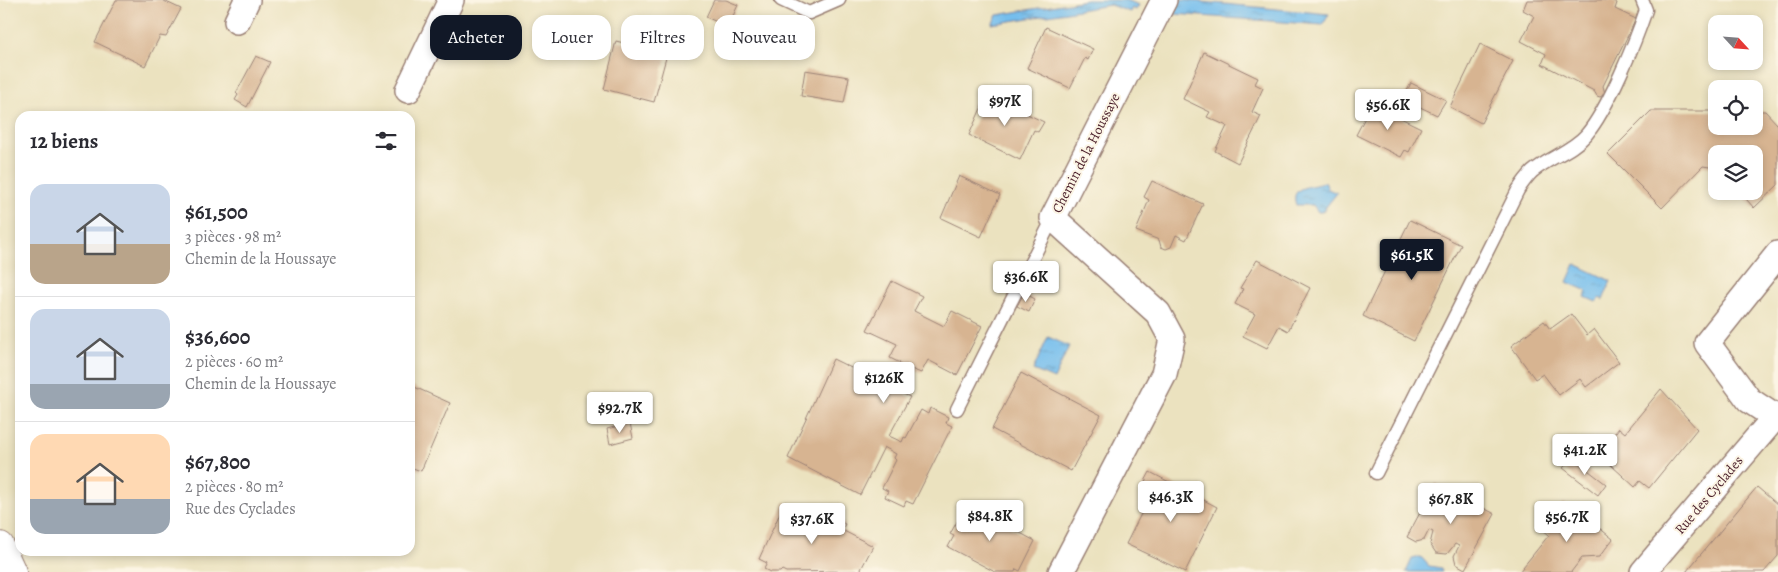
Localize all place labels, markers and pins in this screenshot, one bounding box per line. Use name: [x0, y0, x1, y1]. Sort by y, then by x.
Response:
pin: $97K: [975, 84, 1035, 127]
pin: $56.6K: [1347, 88, 1429, 131]
pin: $61.5K: [1371, 238, 1453, 281]
pin: $36.6K: [985, 260, 1067, 303]
pin: $126K: [849, 362, 919, 404]
pin: $92.7K: [579, 392, 661, 434]
pin: $41.2K: [1544, 434, 1626, 476]
pin: $46.3K: [1130, 480, 1212, 523]
pin: $67.8K: [1410, 482, 1492, 525]
pin: $84.8K: [949, 500, 1031, 542]
pin: $56.7K: [1526, 500, 1608, 543]
pin: $37.6K: [771, 502, 853, 545]

